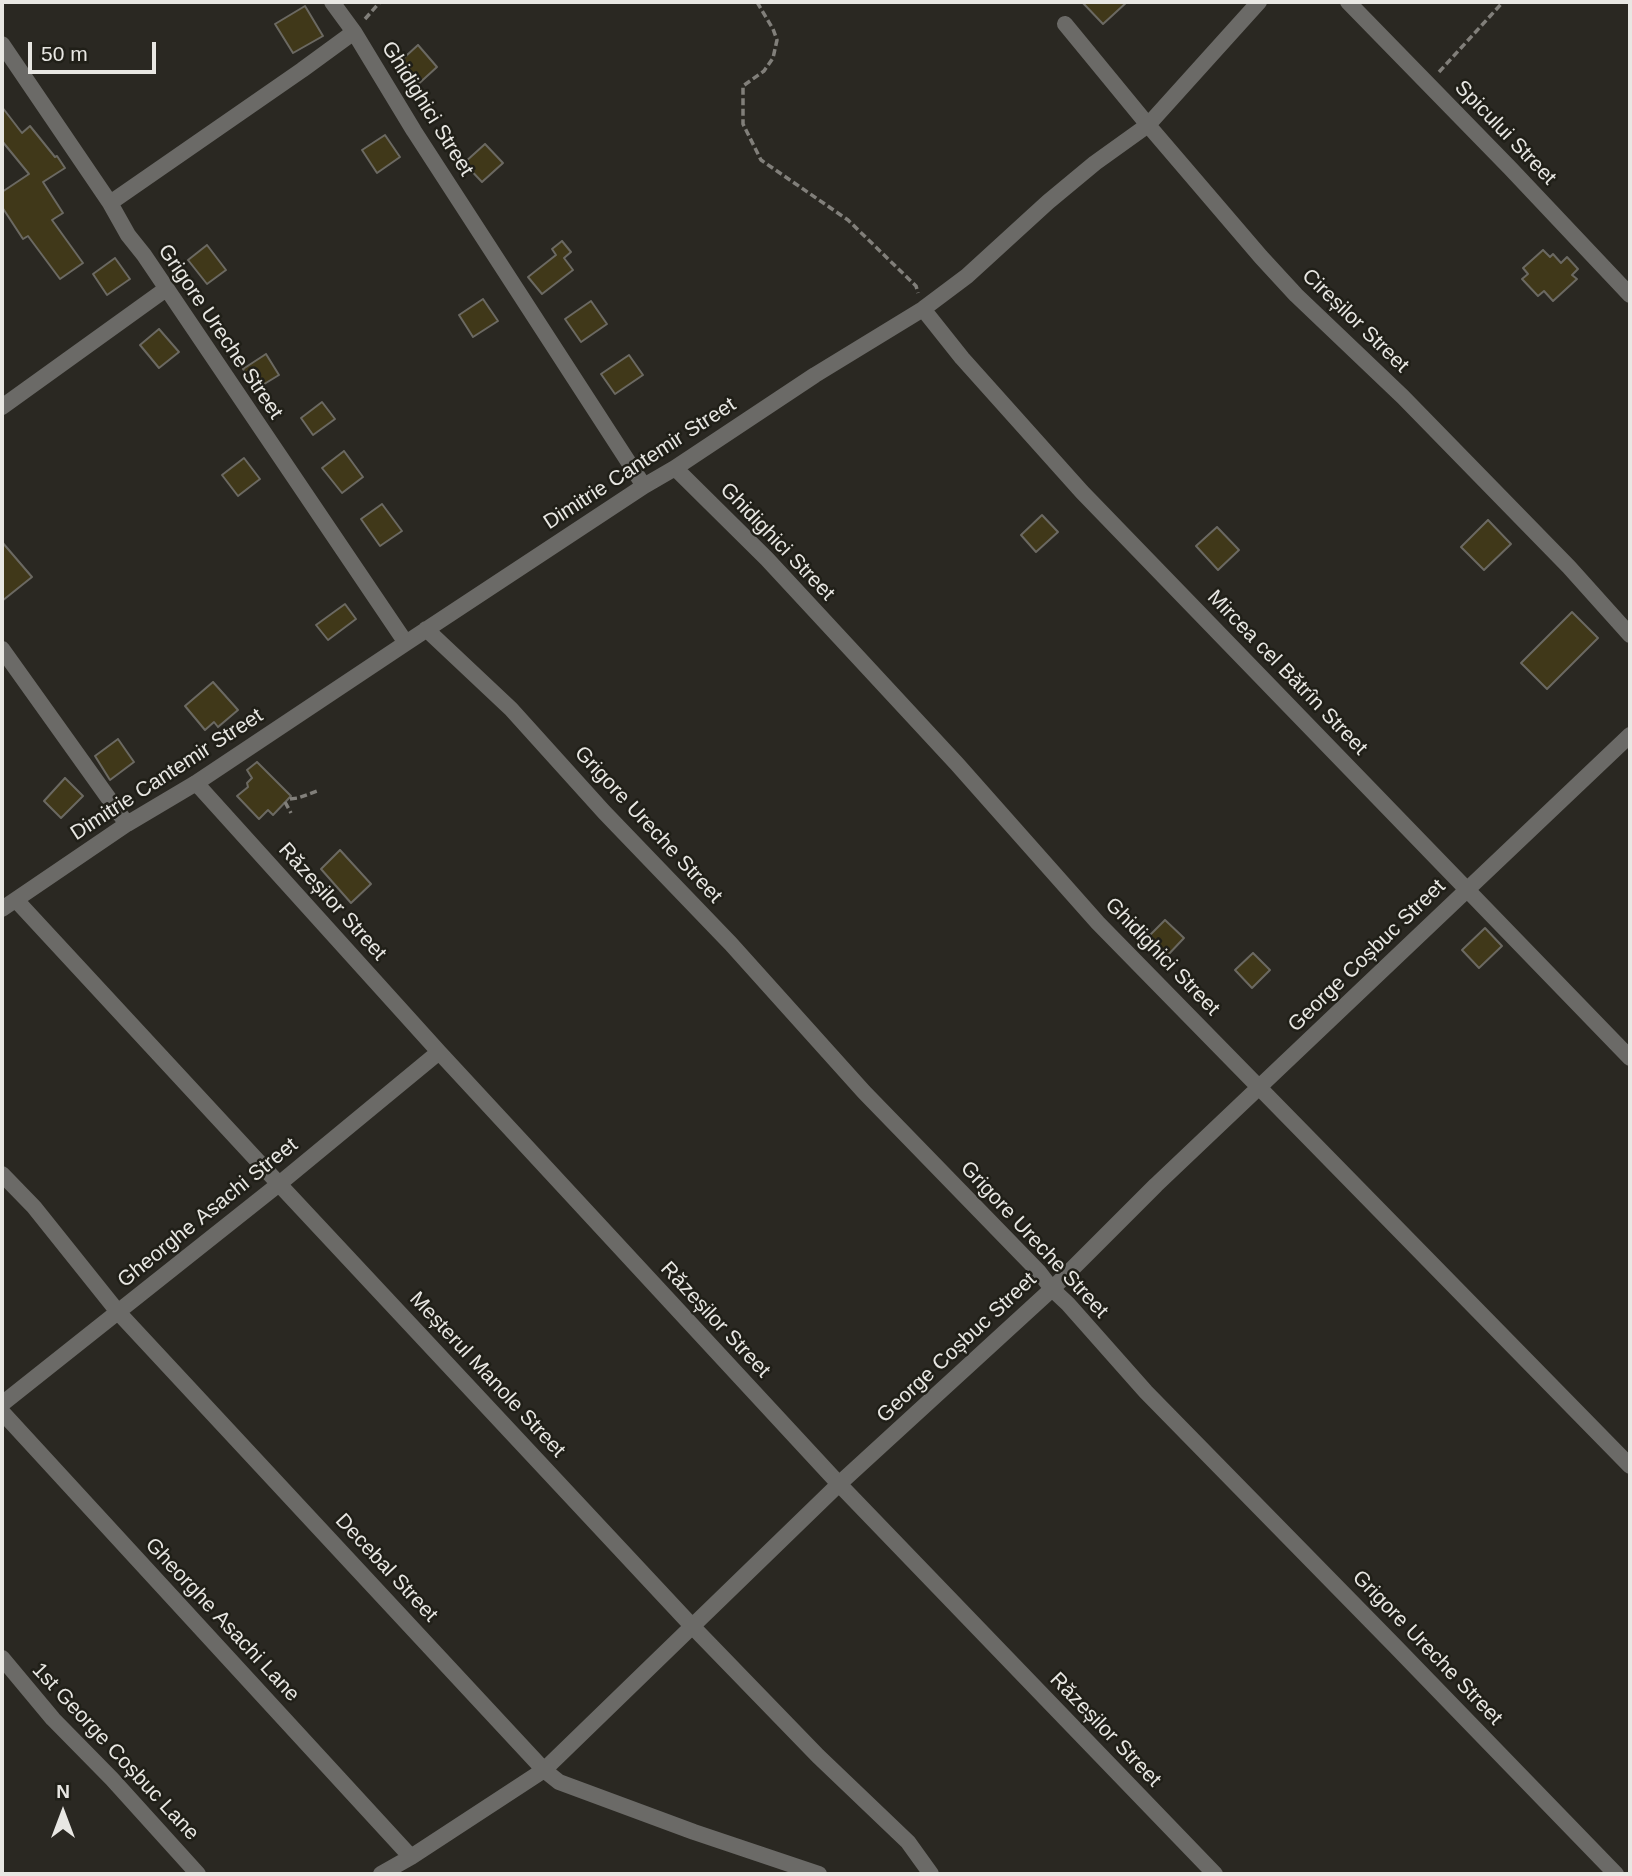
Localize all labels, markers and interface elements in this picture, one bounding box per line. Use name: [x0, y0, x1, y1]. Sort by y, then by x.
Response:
scale bar: [32, 28, 159, 72]
street label: Ghidighici Street: [375, 37, 479, 181]
text: 50 m: [41, 42, 88, 65]
street label: Spicului Street: [1449, 76, 1561, 190]
street label: Grigore Ureche Street: [152, 240, 288, 424]
street label: Cireșilor Street: [1296, 264, 1414, 378]
street label: Dimitrie Cantemir Street: [539, 392, 741, 536]
street label: Ghidighici Street: [714, 478, 840, 606]
street label: Mircea cel Bătrîn Street: [1202, 585, 1372, 761]
street label: Dimitrie Cantemir Street: [66, 703, 268, 847]
street label: Grigore Ureche Street: [569, 741, 727, 909]
street label: Răzeșilor Street: [273, 838, 391, 966]
street label: George Coșbuc Street: [1283, 874, 1451, 1038]
street label: Ghidighici Street: [1099, 893, 1225, 1021]
street label: Gheorghe Asachi Street: [113, 1133, 303, 1293]
street label: Grigore Ureche Street: [955, 1156, 1113, 1324]
street label: Răzeșilor Street: [655, 1257, 775, 1383]
street label: George Coșbuc Street: [872, 1268, 1042, 1428]
street label: Meșterul Manole Street: [404, 1287, 570, 1463]
street label: Decebal Street: [329, 1509, 443, 1627]
street label: Gheorghe Asachi Lane: [140, 1533, 304, 1707]
street label: Grigore Ureche Street: [1347, 1565, 1507, 1731]
street label: 1st George Coșbuc Lane: [26, 1658, 204, 1846]
street label: Răzeșilor Street: [1044, 1668, 1166, 1792]
north arrow: [28, 1778, 98, 1848]
text: N: [56, 1781, 70, 1802]

